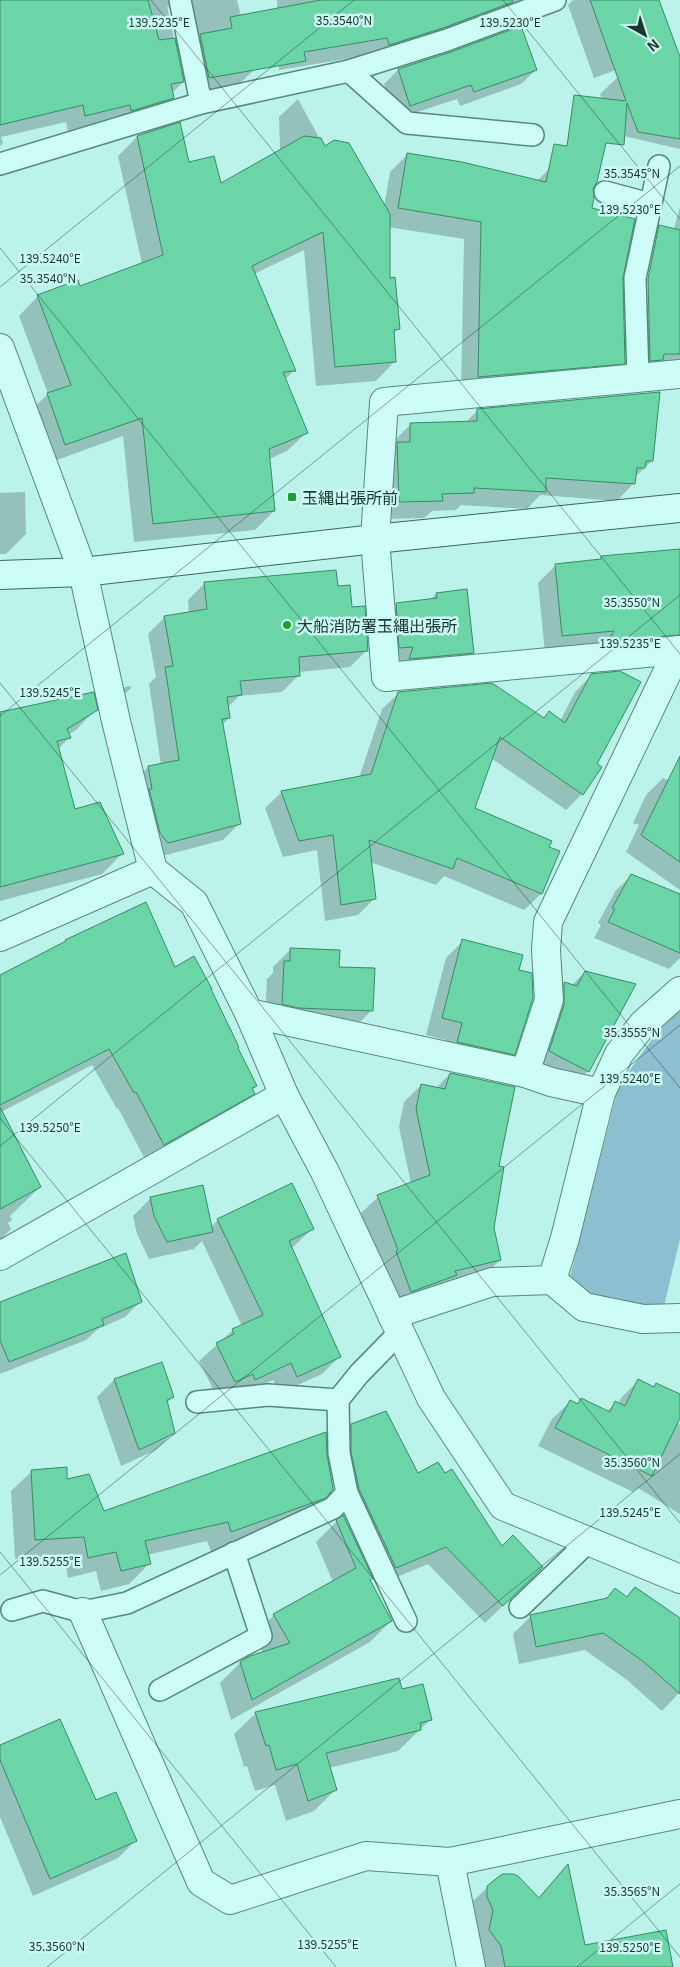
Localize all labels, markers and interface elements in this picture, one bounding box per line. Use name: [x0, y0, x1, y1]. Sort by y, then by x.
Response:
north arrow: [620, 10, 670, 60]
text: 35.3540°N: [316, 11, 372, 28]
text: 139.5235°E: [128, 13, 190, 30]
text: 139.5230°E: [479, 13, 541, 30]
text: N: [643, 35, 664, 57]
text: 35.3545°N: [604, 164, 660, 181]
text: 139.5230°E: [599, 200, 661, 217]
text: 139.5240°E: [19, 249, 81, 266]
text: 35.3540°N: [20, 269, 76, 286]
place label: 玉縄出張所前: [302, 485, 398, 509]
marker: 玉縄出張所前: [286, 491, 298, 503]
text: 35.3550°N: [604, 593, 660, 610]
place label: 大船消防署玉縄出張所: [297, 613, 457, 637]
marker: 大船消防署玉縄出張所: [281, 619, 293, 631]
text: 139.5235°E: [599, 634, 661, 651]
text: 139.5245°E: [19, 683, 81, 700]
text: 35.3555°N: [604, 1023, 660, 1040]
text: 139.5240°E: [599, 1069, 661, 1086]
text: 139.5250°E: [19, 1118, 81, 1135]
text: 35.3560°N: [604, 1453, 660, 1470]
text: 139.5245°E: [599, 1503, 661, 1520]
text: 139.5255°E: [19, 1552, 81, 1569]
text: 35.3565°N: [604, 1882, 660, 1899]
text: 139.5255°E: [297, 1935, 359, 1952]
text: 35.3560°N: [29, 1937, 85, 1954]
text: 139.5250°E: [599, 1938, 661, 1955]

